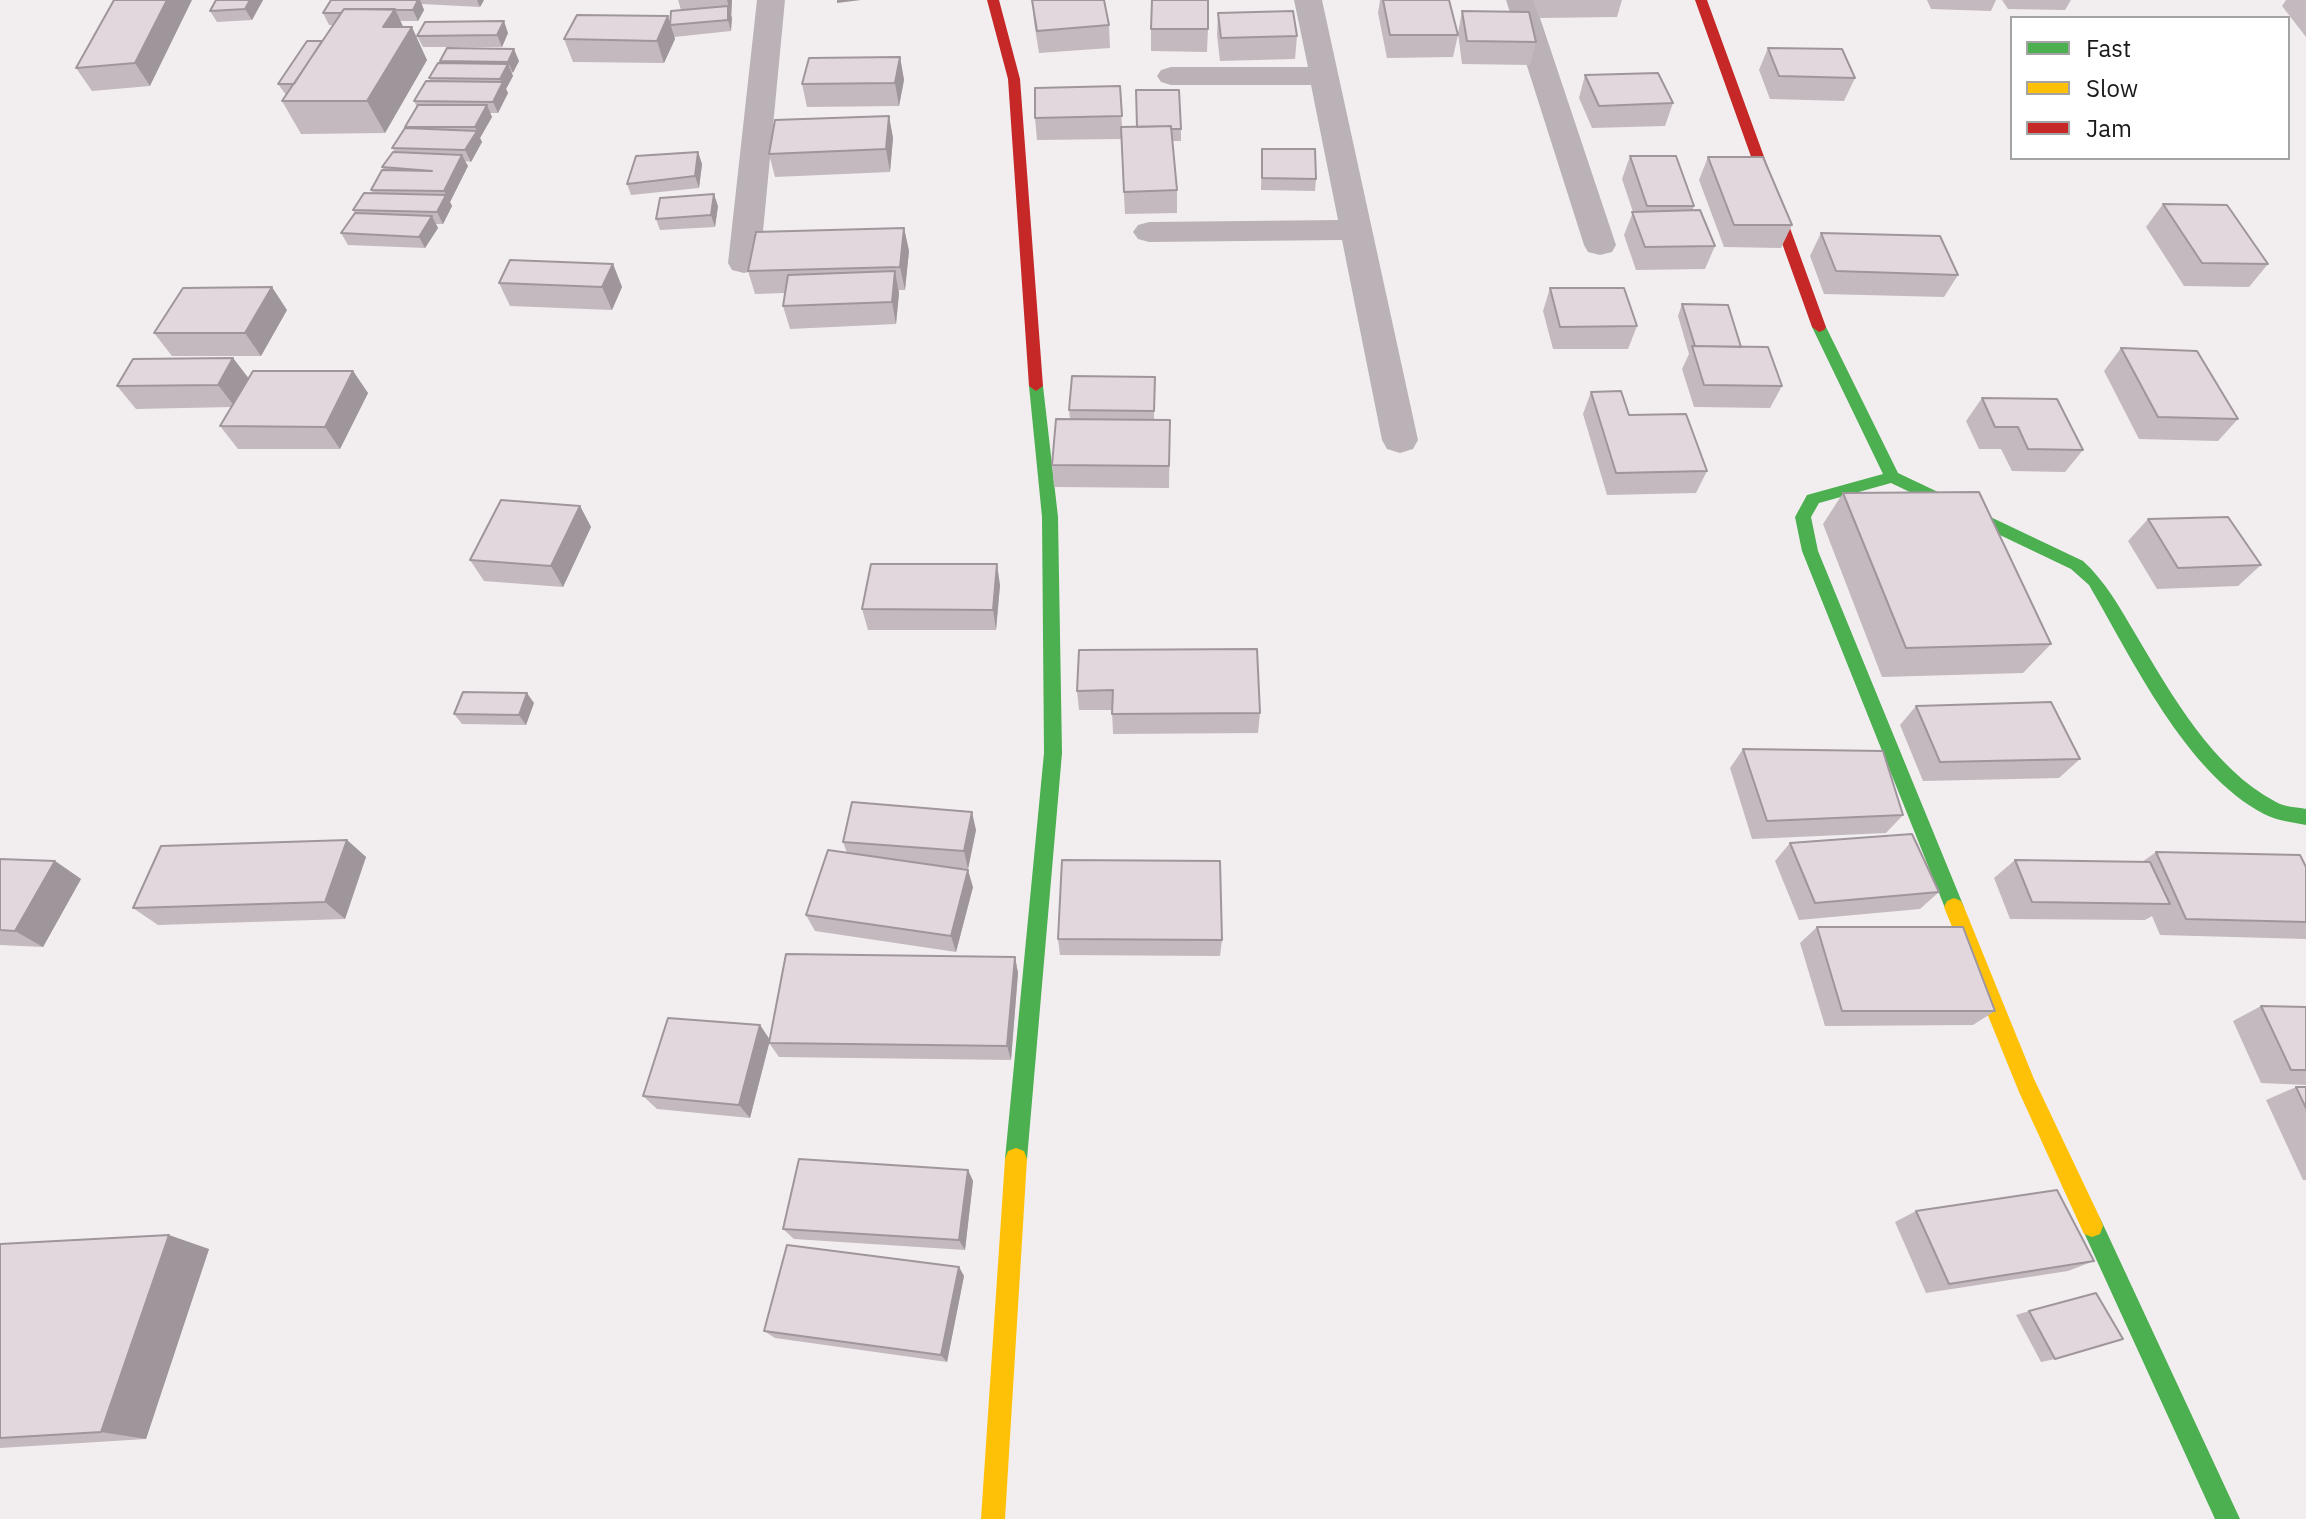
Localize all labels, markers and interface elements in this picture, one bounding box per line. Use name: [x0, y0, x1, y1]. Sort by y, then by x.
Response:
legend: [2010, 16, 2290, 160]
text: Fast: [2086, 32, 2131, 64]
text: Slow: [2086, 72, 2138, 104]
text: Jam: [2086, 112, 2132, 144]

